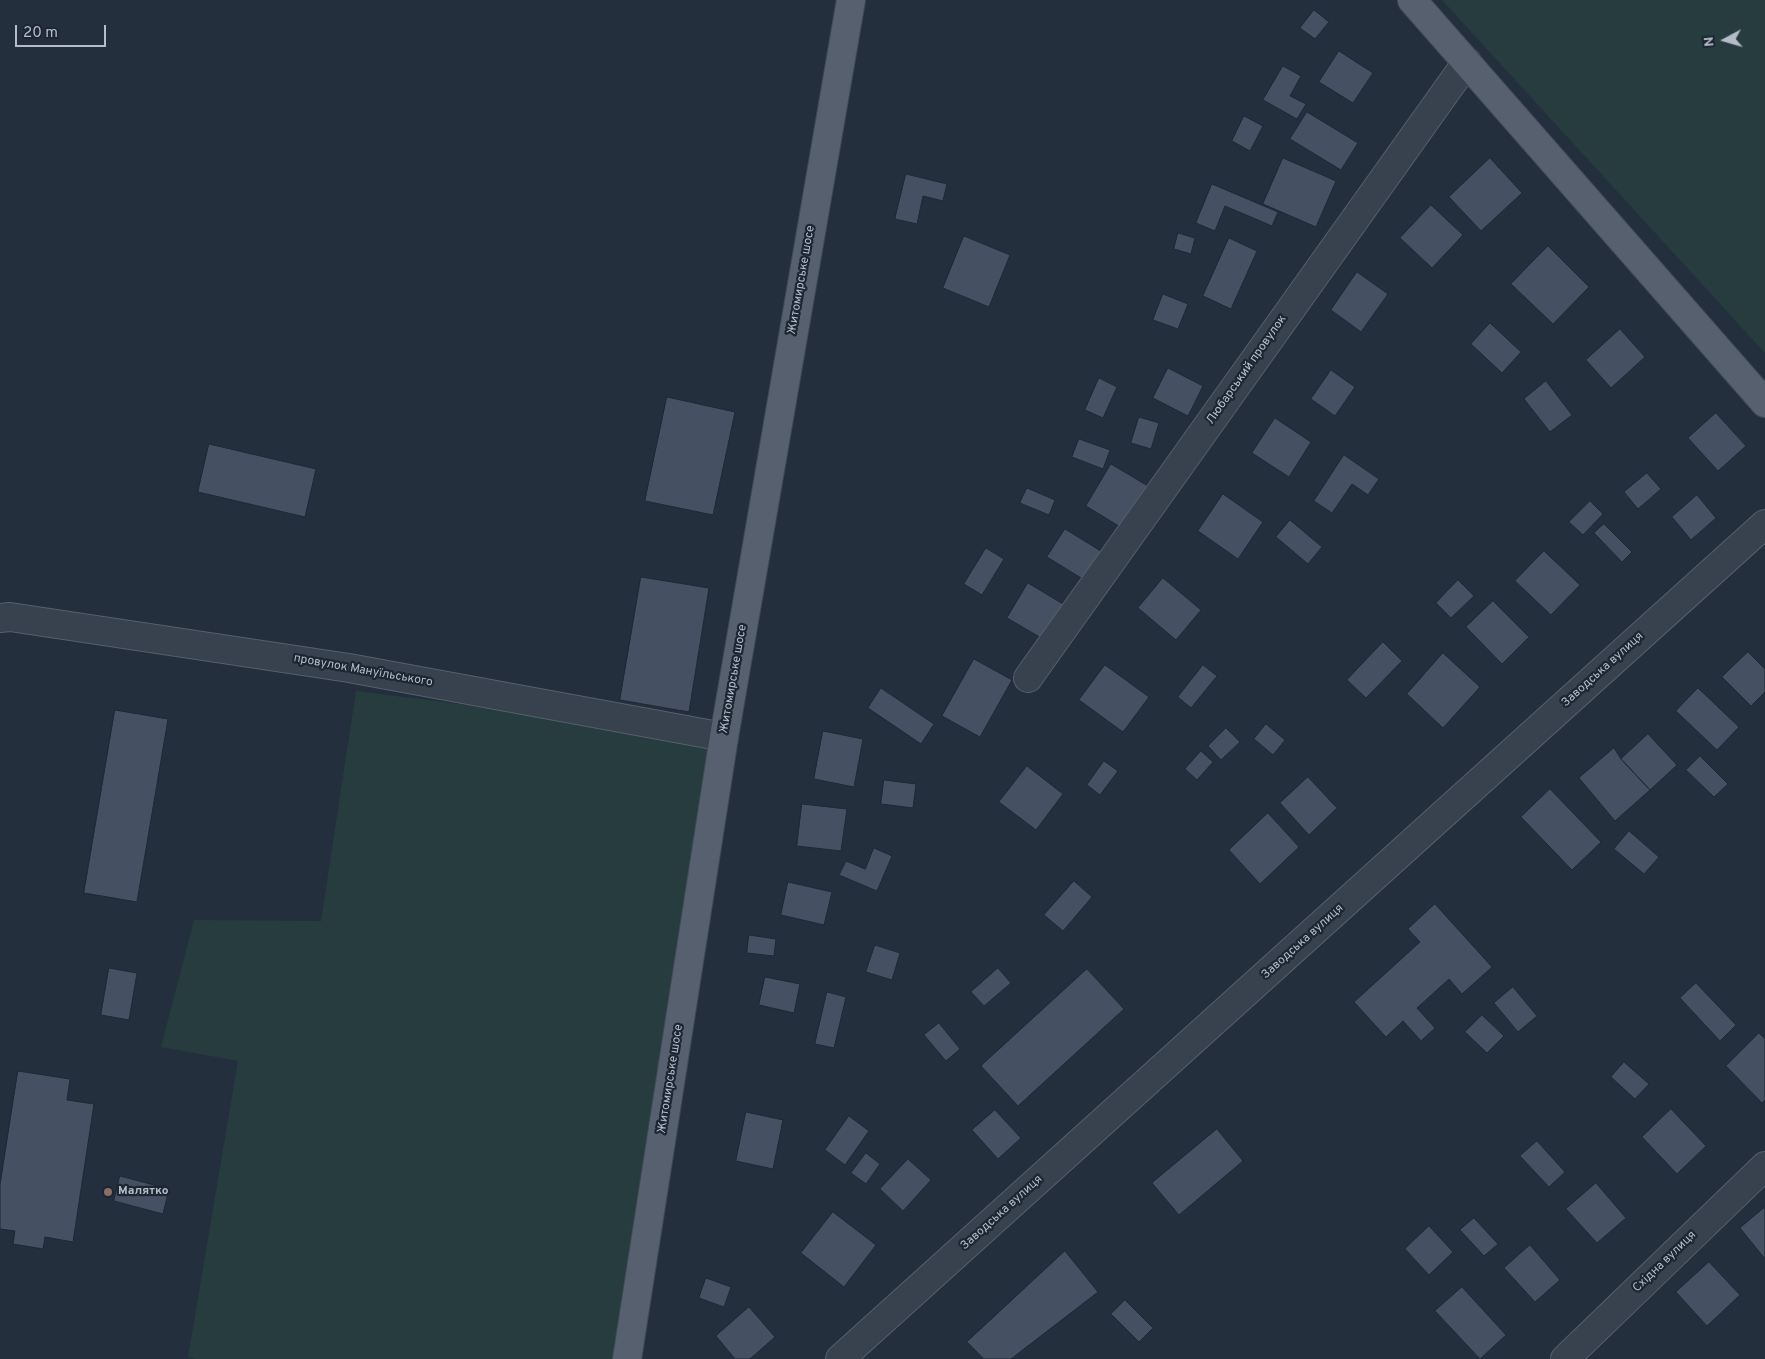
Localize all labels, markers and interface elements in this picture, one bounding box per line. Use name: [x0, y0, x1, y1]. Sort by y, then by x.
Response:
scale bar: [18, 15, 109, 47]
north arrow: [1700, 15, 1750, 65]
text: 20 m: [23, 24, 58, 43]
text: N: [1701, 36, 1719, 48]
street label: Житомирське шосе: [785, 224, 819, 336]
street label: Любарський провулок: [1204, 313, 1290, 427]
street label: Житомирське шосе: [717, 623, 751, 735]
street label: Заводська вулиця: [1559, 630, 1647, 710]
street label: провулок Мануїльського: [292, 652, 434, 690]
street label: Заводська вулиця: [1259, 902, 1347, 982]
street label: Житомирське шосе: [655, 1023, 687, 1135]
street label: Заводська вулиця: [958, 1173, 1046, 1253]
place label: Малятко: [118, 1185, 169, 1199]
marker: Малятко: [102, 1186, 114, 1198]
street label: Східна вулиця: [1630, 1228, 1700, 1296]

